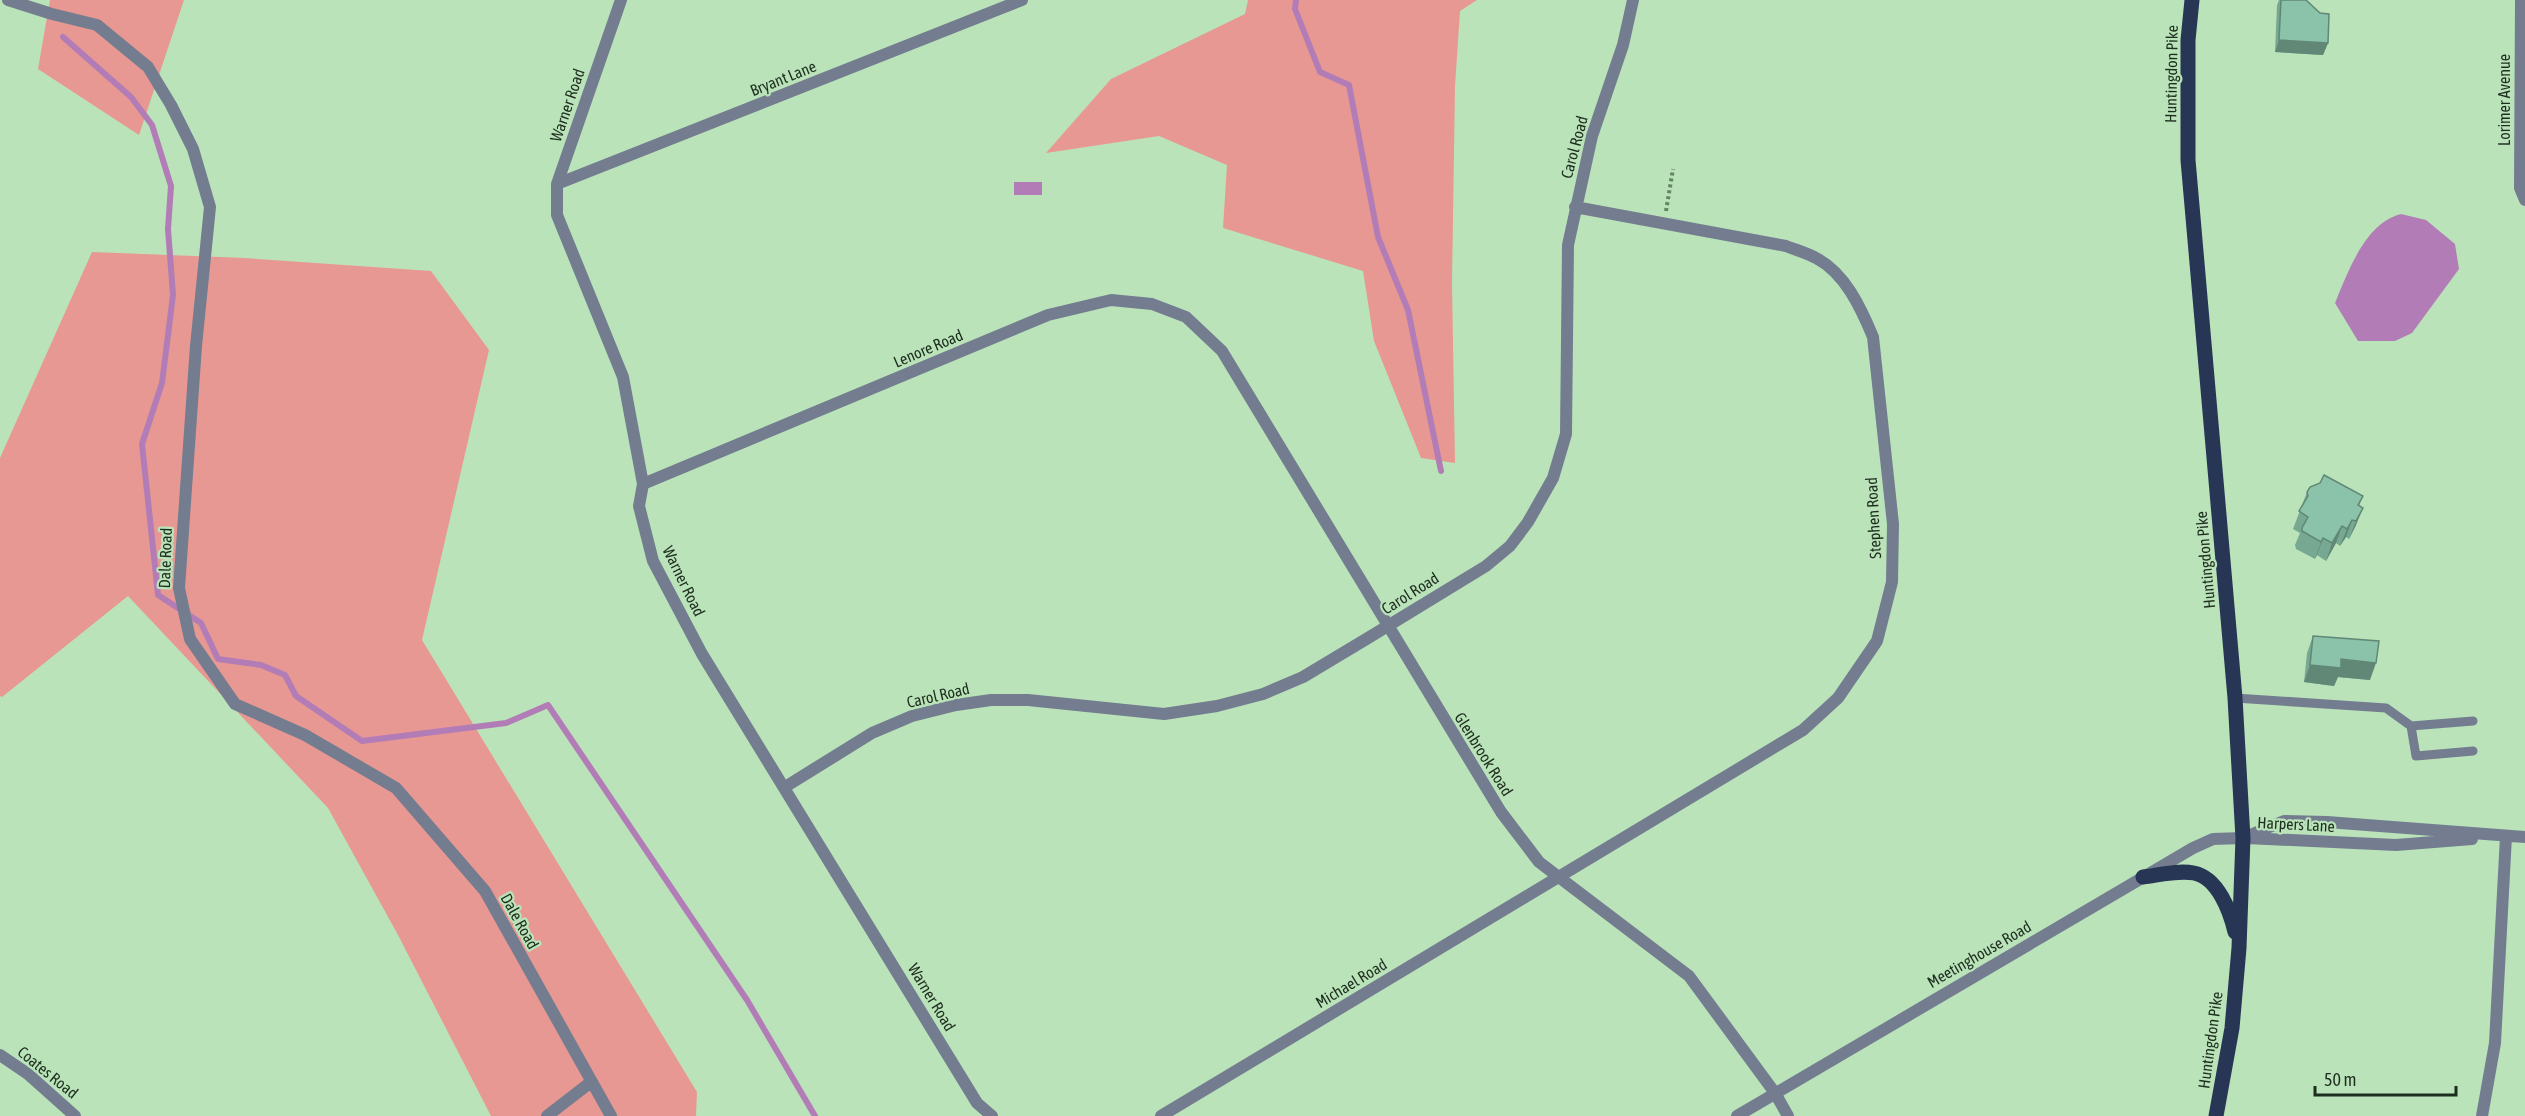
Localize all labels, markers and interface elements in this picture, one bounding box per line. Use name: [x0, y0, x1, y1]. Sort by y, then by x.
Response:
street label: Huntingdon Pike: [2161, 25, 2182, 123]
street label: Lorimer Avenue: [2495, 54, 2513, 146]
street label: Bryant Lane: [747, 57, 819, 100]
street label: Warner Road: [546, 66, 588, 144]
street label: Carol Road: [1557, 114, 1591, 180]
street label: Lenore Road: [891, 325, 965, 371]
street label: Stephen Road: [1862, 477, 1885, 559]
street label: Huntingdon Pike: [2192, 510, 2219, 609]
street label: Dale Road: [155, 527, 175, 589]
street label: Warner Road: [659, 543, 709, 619]
street label: Carol Road: [1378, 568, 1442, 618]
street label: Carol Road: [905, 679, 971, 711]
street label: Glenbrook Road: [1451, 709, 1517, 799]
street label: Harpers Lane: [2257, 813, 2335, 836]
street label: Dale Road: [497, 890, 543, 952]
street label: Meetinghouse Road: [1924, 917, 2035, 992]
street label: Michael Road: [1312, 955, 1390, 1011]
street label: Warner Road: [905, 960, 959, 1034]
street label: Huntingdon Pike: [2194, 990, 2227, 1090]
street label: Coates Road: [14, 1042, 82, 1102]
scale bar: [2315, 1059, 2456, 1097]
text: 50 m: [2324, 1069, 2356, 1090]

